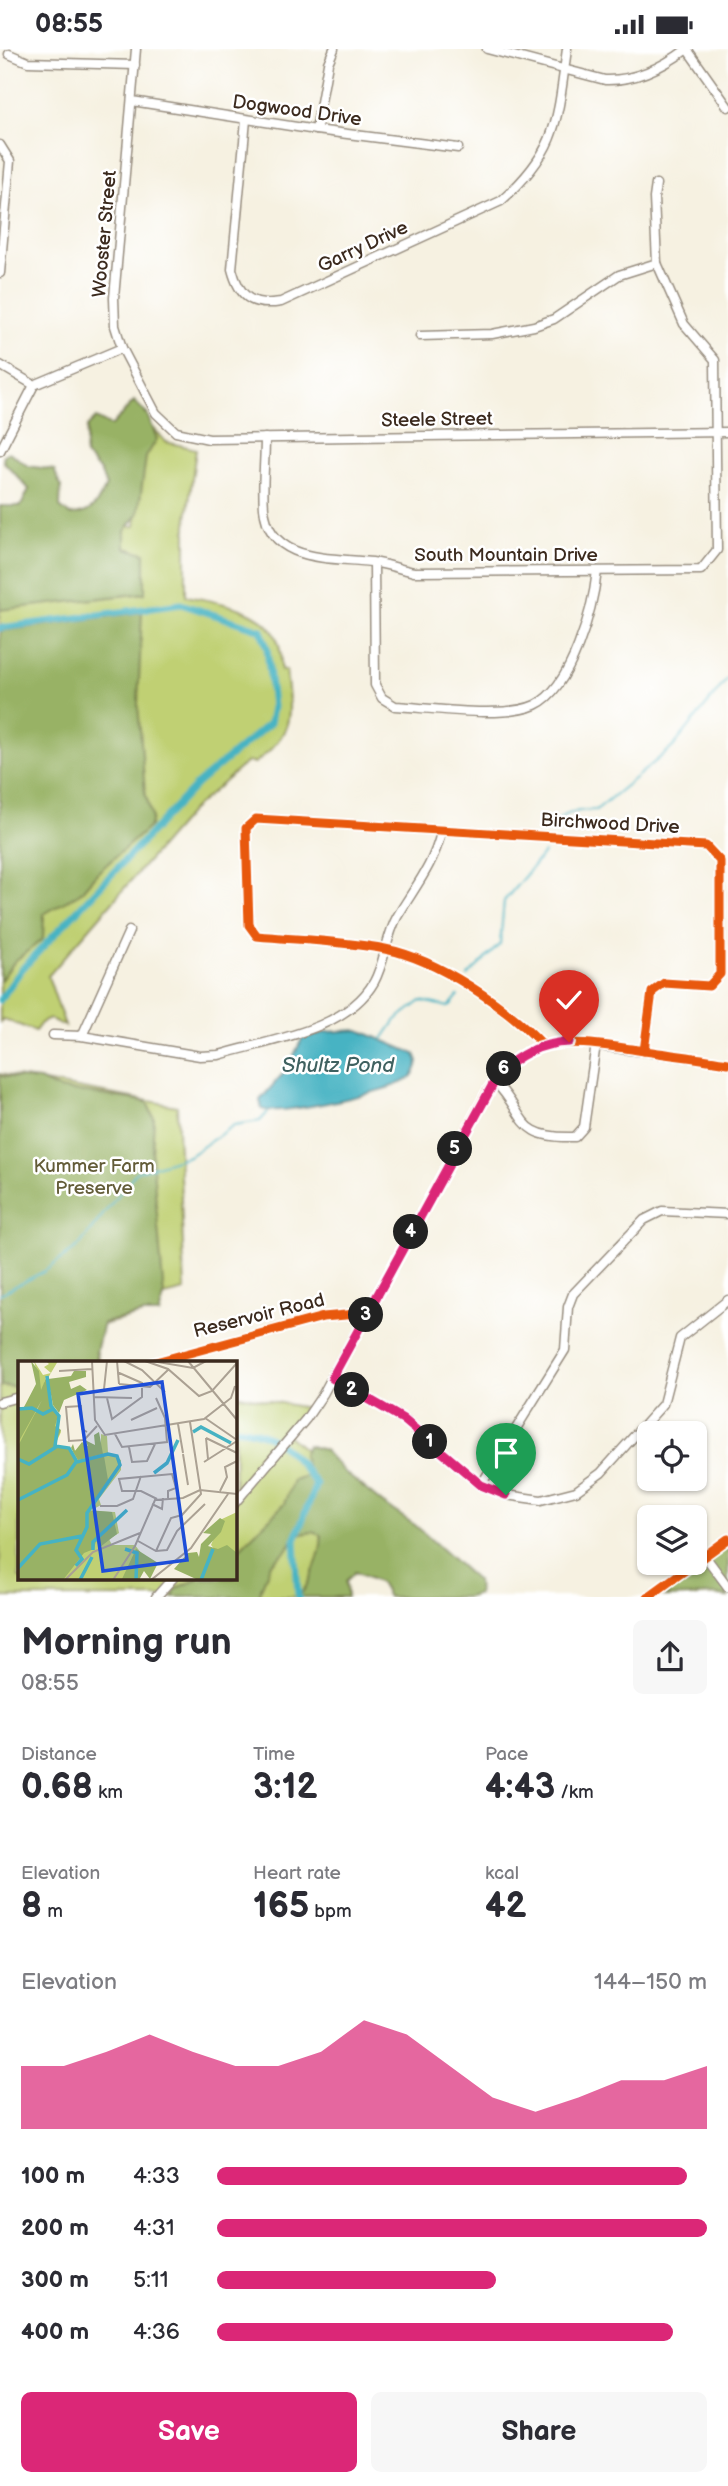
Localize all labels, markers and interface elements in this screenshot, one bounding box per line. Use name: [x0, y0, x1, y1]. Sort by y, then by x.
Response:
text: 08:55: [35, 9, 103, 40]
street label: Dogwood Drive: [231, 91, 363, 131]
street label: Wooster Street: [88, 169, 122, 299]
street label: Garry Drive: [314, 216, 412, 278]
street label: Steele Street: [381, 408, 493, 432]
street label: South Mountain Drive: [414, 544, 598, 567]
street label: Birchwood Drive: [540, 809, 680, 839]
pin: [539, 970, 599, 1042]
icon: check: [550, 981, 588, 1019]
pin: 6: [486, 1051, 522, 1087]
water label: Shultz Pond: [282, 1053, 395, 1078]
text: 6: [498, 1057, 509, 1080]
pin: 5: [438, 1131, 472, 1167]
text: 5: [449, 1137, 460, 1160]
park label: Kummer Farm Preserve: [33, 1155, 155, 1200]
pin: 4: [394, 1215, 428, 1249]
text: 4: [405, 1220, 416, 1243]
street label: Reservoir Road: [191, 1289, 327, 1343]
pin: 3: [348, 1297, 384, 1333]
text: 3: [360, 1303, 371, 1326]
inset map: [18, 1361, 236, 1580]
pin: 2: [334, 1373, 370, 1407]
text: 2: [346, 1378, 357, 1401]
map controls: [637, 1421, 707, 1575]
button: locate: [637, 1421, 707, 1491]
pin: [476, 1423, 536, 1495]
pin: 1: [412, 1425, 448, 1459]
text: 1: [426, 1430, 434, 1453]
icon: arrive: [487, 1434, 525, 1472]
button: layers: [637, 1505, 707, 1575]
text: Morning run: [21, 1620, 232, 1665]
button: share: [633, 1620, 707, 1694]
text: 08:55: [21, 1669, 79, 1697]
text: Distance: [21, 1743, 97, 1766]
text: Time: [253, 1743, 295, 1766]
text: Pace: [485, 1743, 528, 1766]
text: 0.68: [21, 1766, 93, 1809]
text: 3:12: [253, 1766, 318, 1809]
text: 4:43: [485, 1766, 555, 1809]
text: km: [93, 1781, 123, 1804]
text: /km: [555, 1781, 594, 1804]
text: Elevation: [21, 1862, 100, 1885]
text: Heart rate: [253, 1862, 341, 1885]
text: kcal: [485, 1862, 519, 1885]
text: 8: [21, 1885, 42, 1928]
text: 165: [253, 1885, 309, 1928]
text: 42: [485, 1885, 527, 1928]
text: m: [42, 1900, 63, 1923]
text: bpm: [309, 1900, 352, 1923]
text: Elevation: [21, 1968, 117, 1996]
text: 144–150 m: [594, 1968, 707, 1996]
text: 100 m: [21, 2162, 85, 2190]
text: 4:33: [133, 2162, 180, 2190]
text: 200 m: [21, 2214, 89, 2242]
text: 4:31: [133, 2214, 175, 2242]
text: 300 m: [21, 2266, 89, 2294]
text: 5:11: [133, 2266, 169, 2294]
text: 400 m: [21, 2318, 89, 2346]
text: 4:36: [133, 2318, 180, 2346]
button: Save: [21, 2392, 357, 2472]
button: Share: [371, 2392, 707, 2472]

